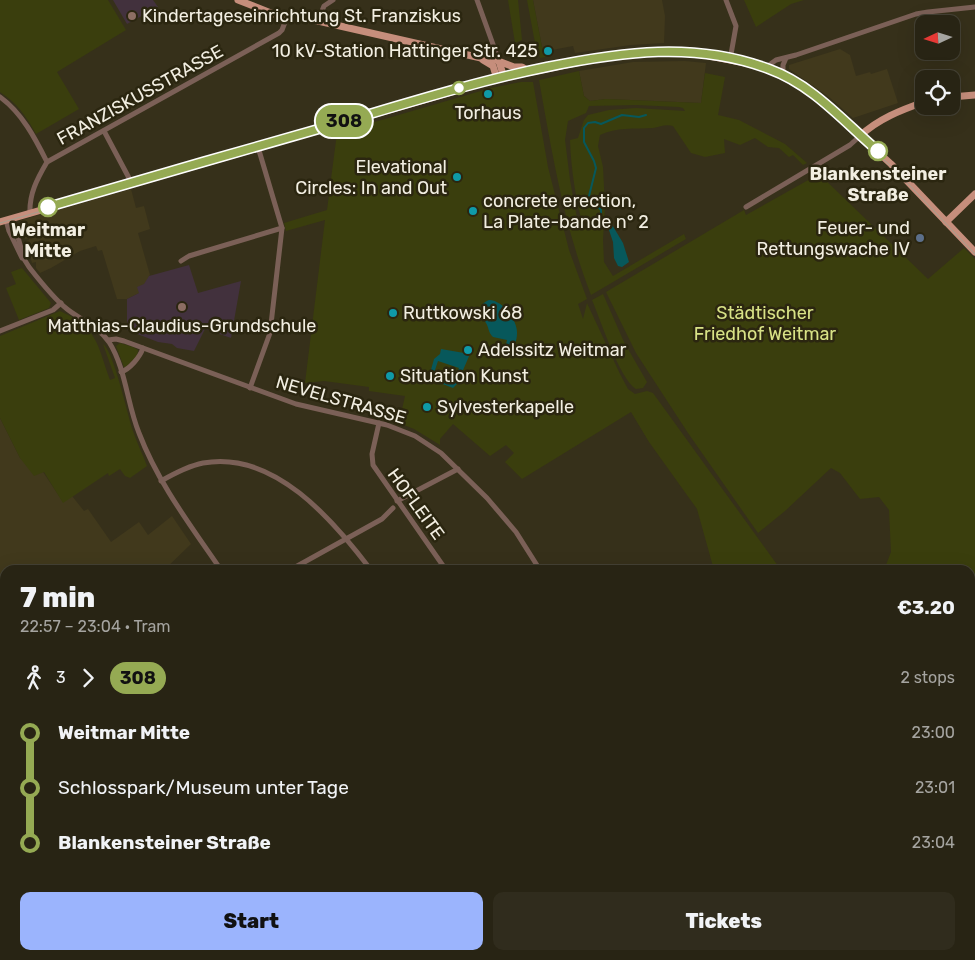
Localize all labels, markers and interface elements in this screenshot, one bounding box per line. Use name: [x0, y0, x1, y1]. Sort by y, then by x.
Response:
place label: Kindertageseinrichtung St. Franziskus: [142, 5, 461, 27]
marker: Kindertageseinrichtung St. Franziskus: [126, 10, 138, 22]
north arrow: [915, 15, 960, 60]
map controls: [915, 15, 960, 115]
street label: FRANZISKUSSTRASSE: [53, 40, 227, 150]
place label: 10 kV-Station Hattinger Str. 425: [272, 40, 538, 62]
marker: 10 kV-Station Hattinger Str. 425: [542, 45, 554, 57]
button: locate: [915, 70, 960, 115]
unlabelled marker: [452, 81, 466, 95]
marker: Torhaus: [482, 88, 494, 100]
place label: Torhaus: [455, 102, 521, 124]
line badge: 308: [315, 105, 373, 137]
text: 308: [326, 110, 362, 132]
marker: Blankensteiner Straße: [868, 141, 888, 161]
place label: Elevational Circles: In and Out: [295, 156, 447, 199]
place label: Blankensteiner Straße: [810, 163, 947, 206]
marker: Elevational Circles: In and Out: [451, 171, 463, 183]
place label: concrete erection, La Plate-bande n° 2: [483, 190, 649, 233]
marker: Weitmar Mitte: [38, 197, 58, 217]
marker: concrete erection, La Plate-bande n° 2: [467, 205, 479, 217]
place label: Feuer- und Rettungswache IV: [757, 217, 910, 260]
place label: Weitmar Mitte: [11, 219, 85, 262]
marker: Feuer- und Rettungswache IV: [914, 232, 926, 244]
marker: Matthias-Claudius-Grundschule: [176, 301, 188, 313]
place label: Ruttkowski 68: [403, 302, 522, 324]
park label: Städtischer Friedhof Weitmar: [694, 302, 836, 345]
marker: Ruttkowski 68: [387, 307, 399, 319]
place label: Matthias-Claudius-Grundschule: [48, 315, 316, 337]
place label: Adelssitz Weitmar: [478, 339, 627, 361]
marker: Adelssitz Weitmar: [462, 344, 474, 356]
place label: Situation Kunst: [400, 365, 529, 387]
marker: Situation Kunst: [384, 370, 396, 382]
street label: NEVELSTRASSE: [273, 371, 409, 429]
place label: Sylvesterkapelle: [437, 396, 574, 418]
marker: Sylvesterkapelle: [421, 401, 433, 413]
street label: HOFLEITE: [383, 464, 449, 544]
text: 7 min: [20, 581, 95, 614]
text: €3.20: [897, 596, 955, 619]
text: 22:57 – 23:04 · Tram: [20, 617, 171, 636]
icon: walk: [20, 664, 48, 692]
icon: forward: [74, 664, 102, 692]
text: 308: [120, 667, 156, 689]
text: 3: [56, 668, 66, 687]
text: 2 stops: [900, 668, 955, 687]
text: Weitmar Mitte: [58, 721, 190, 744]
text: 23:00: [912, 723, 955, 742]
text: Schlosspark/Museum unter Tage: [58, 776, 349, 799]
text: 23:01: [915, 778, 955, 797]
text: Blankensteiner Straße: [58, 831, 271, 854]
text: 23:04: [912, 833, 955, 852]
button: Start: [20, 892, 483, 950]
button: Tickets: [493, 892, 955, 950]

